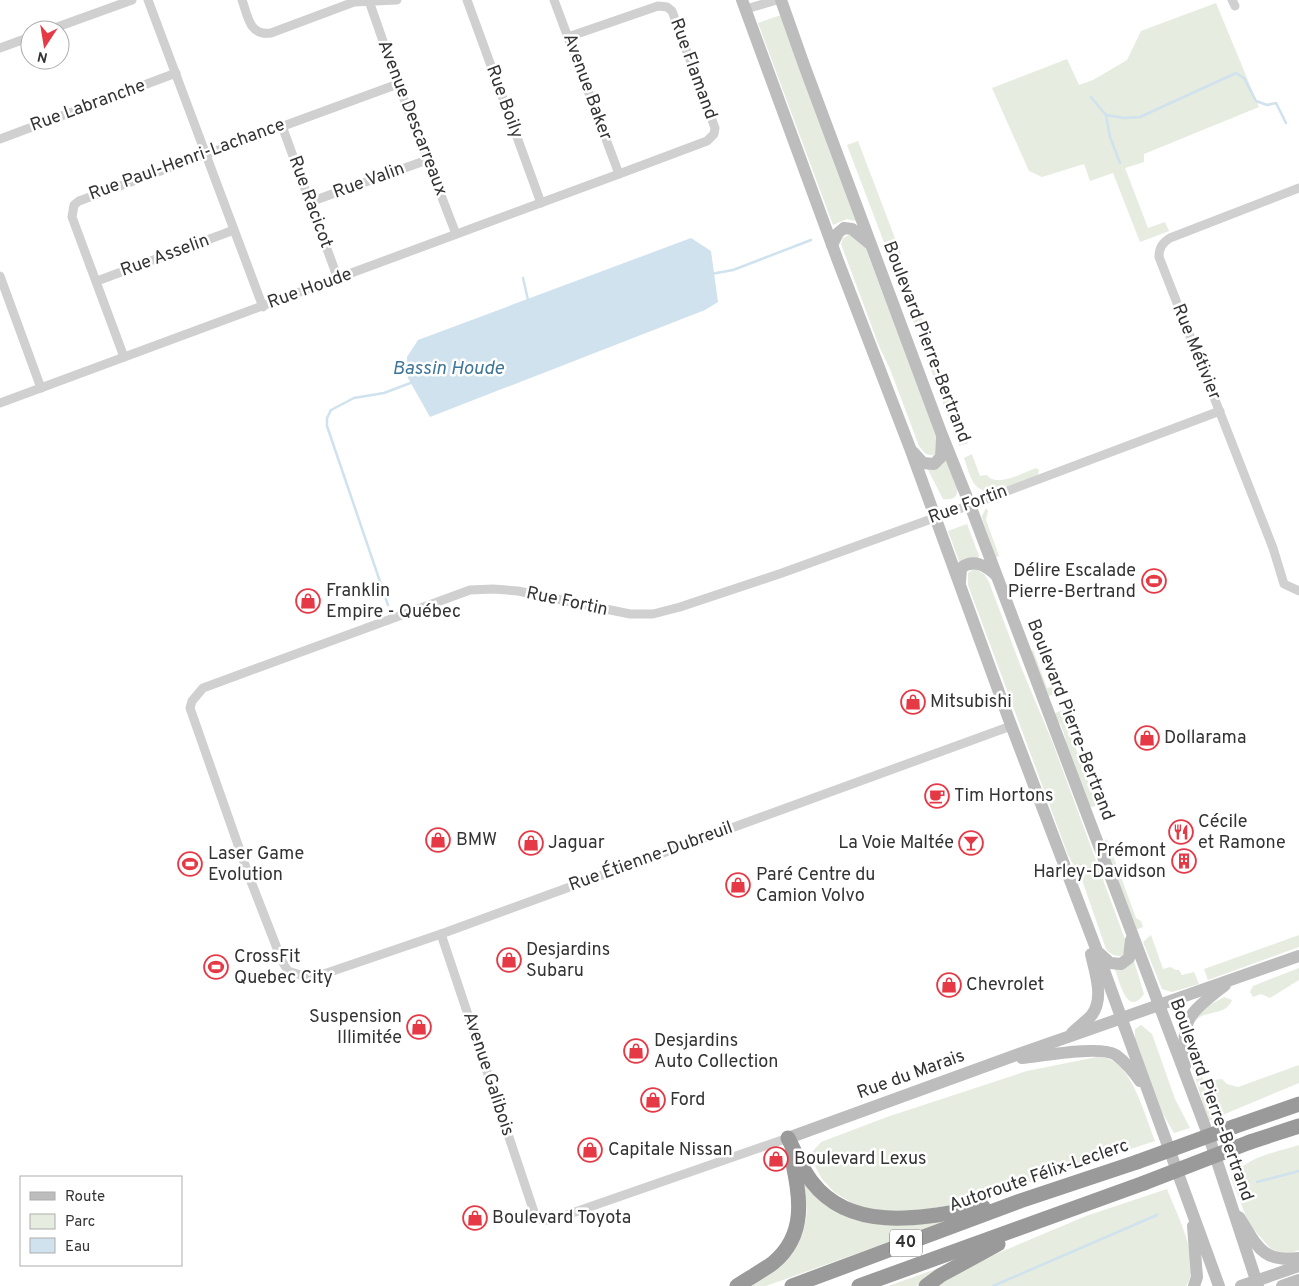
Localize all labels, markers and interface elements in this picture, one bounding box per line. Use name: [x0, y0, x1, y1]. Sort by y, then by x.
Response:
street label: Rue Flamand: [664, 15, 722, 123]
north arrow: [20, 20, 70, 70]
street label: Avenue Baker: [557, 31, 617, 143]
street label: Avenue Descarreaux: [372, 37, 452, 199]
text: N: [36, 47, 49, 66]
street label: Rue Boily: [480, 62, 528, 142]
street label: Rue Labranche: [27, 74, 149, 138]
street label: Rue Paul-Henri-Lachance: [86, 114, 288, 206]
street label: Rue Racicot: [283, 153, 337, 251]
street label: Rue Valin: [330, 157, 408, 205]
street label: Rue Asselin: [117, 229, 213, 283]
street label: Boulevard Pierre-Bertrand: [877, 238, 975, 446]
street label: Rue Houde: [265, 263, 355, 315]
street label: Rue Métivier: [1166, 301, 1226, 403]
water label: Bassin Houde: [392, 357, 504, 381]
street label: Rue Fortin: [925, 480, 1011, 530]
place label: Délire Escalade Pierre-Bertrand: [1008, 560, 1136, 604]
sports icon: Délire Escalade Pierre-Bertrand: [1141, 568, 1167, 594]
place label: Franklin Empire - Québec: [326, 580, 461, 624]
street label: Rue Fortin: [524, 582, 610, 622]
shop icon: Franklin Empire - Québec: [295, 588, 321, 614]
street label: Boulevard Pierre-Bertrand: [1021, 616, 1119, 824]
shop icon: Mitsubishi: [900, 689, 926, 715]
place label: Mitsubishi: [930, 691, 1012, 714]
shop icon: Dollarama: [1134, 725, 1160, 751]
place label: Dollarama: [1164, 727, 1246, 750]
cafe icon: Tim Hortons: [924, 783, 950, 809]
place label: Tim Hortons: [954, 785, 1054, 808]
place label: Cécile et Ramone: [1198, 811, 1286, 855]
street label: Rue Étienne-Dubreuil: [565, 815, 736, 897]
restaurant icon: Cécile et Ramone: [1168, 819, 1194, 845]
shop icon: BMW: [425, 827, 451, 853]
place label: BMW: [456, 829, 497, 852]
shop icon: Jaguar: [518, 830, 544, 856]
bar icon: La Voie Maltée: [958, 830, 984, 856]
place label: Jaguar: [548, 832, 605, 855]
place label: La Voie Maltée: [838, 832, 954, 855]
place label: Prémont Harley-Davidson: [1033, 840, 1166, 884]
place label: Laser Game Evolution: [208, 843, 304, 887]
building icon: Prémont Harley-Davidson: [1171, 848, 1197, 874]
sports icon: Laser Game Evolution: [177, 851, 203, 877]
place label: Paré Centre du Camion Volvo: [756, 864, 875, 908]
shop icon: Paré Centre du Camion Volvo: [725, 872, 751, 898]
place label: Desjardins Subaru: [526, 939, 610, 983]
place label: CrossFit Quebec City: [234, 946, 333, 990]
shop icon: Desjardins Subaru: [496, 947, 522, 973]
sports icon: CrossFit Quebec City: [203, 954, 229, 980]
shop icon: Chevrolet: [936, 972, 962, 998]
place label: Chevrolet: [966, 974, 1044, 997]
street label: Boulevard Pierre-Bertrand: [1164, 996, 1258, 1204]
place label: Suspension Illimitée: [309, 1006, 402, 1050]
street label: Avenue Galibois: [457, 1009, 519, 1139]
shop icon: Suspension Illimitée: [406, 1014, 432, 1040]
place label: Desjardins Auto Collection: [654, 1030, 778, 1074]
shop icon: Desjardins Auto Collection: [623, 1038, 649, 1064]
street label: Rue du Marais: [854, 1045, 968, 1105]
shop icon: Ford: [640, 1087, 666, 1113]
place label: Ford: [670, 1089, 705, 1112]
street label: Autoroute Félix-Leclerc: [946, 1134, 1132, 1218]
shop icon: Capitale Nissan: [577, 1137, 603, 1163]
place label: Capitale Nissan: [608, 1139, 733, 1162]
shop icon: Boulevard Lexus: [763, 1146, 789, 1172]
place label: Boulevard Lexus: [794, 1148, 926, 1171]
legend: [20, 1176, 182, 1266]
text: Route: [65, 1188, 105, 1207]
shop icon: Boulevard Toyota: [462, 1205, 488, 1231]
place label: Boulevard Toyota: [492, 1207, 631, 1230]
text: Parc: [65, 1213, 95, 1232]
road number: 40: [890, 1230, 922, 1256]
text: Eau: [65, 1238, 90, 1257]

